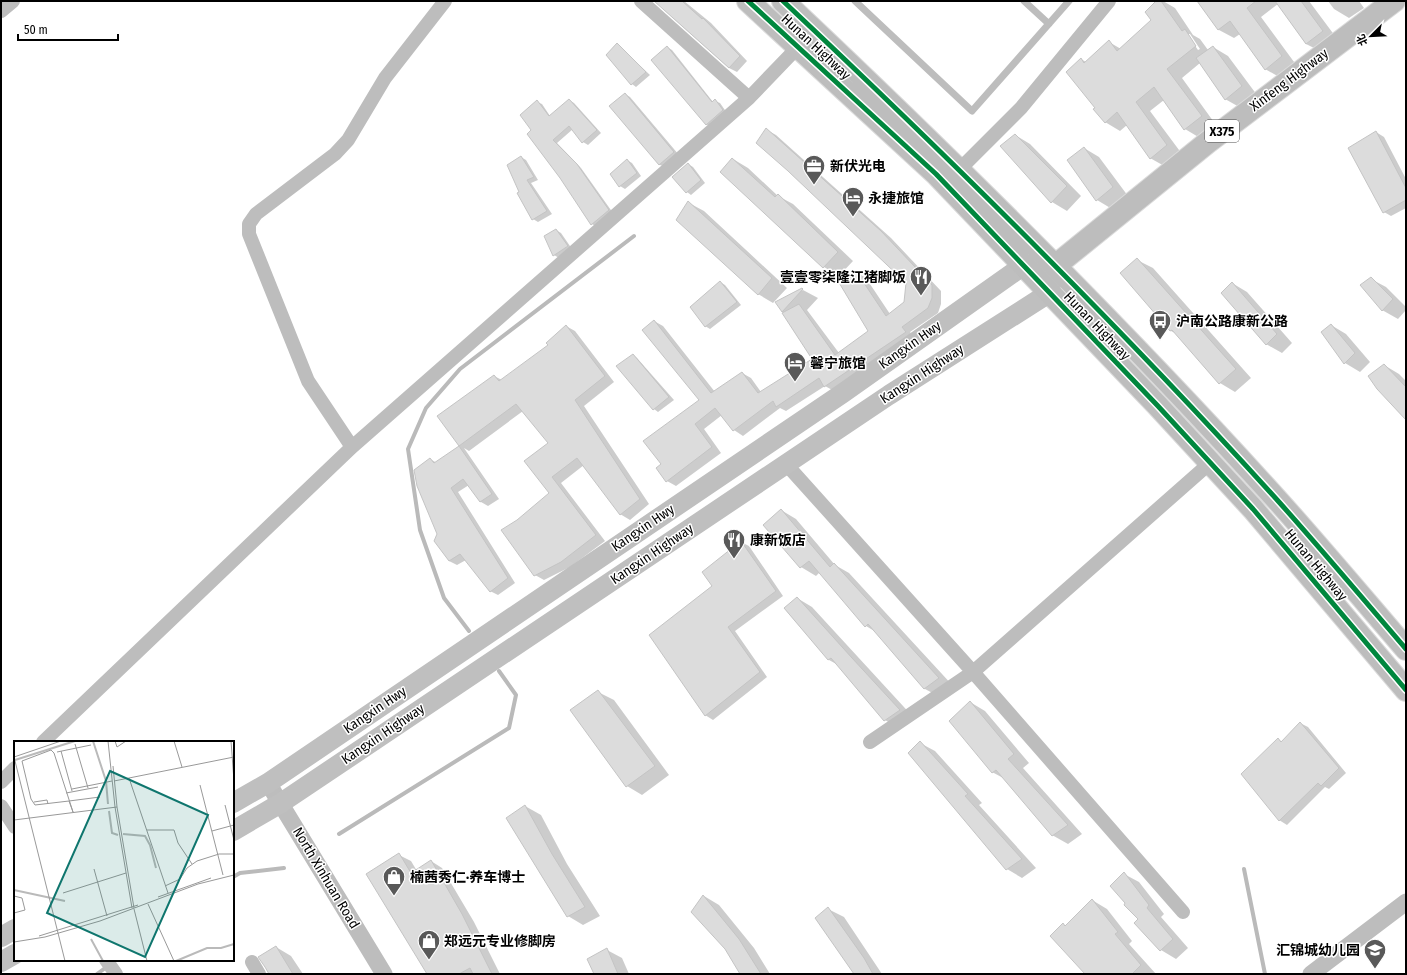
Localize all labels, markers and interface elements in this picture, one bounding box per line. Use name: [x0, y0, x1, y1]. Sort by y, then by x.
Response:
street label: Hunan Highway: [778, 11, 855, 84]
scale bar: [18, 16, 118, 42]
north arrow: [1351, 16, 1391, 56]
text: 50 m: [24, 23, 48, 37]
text: 北: [1354, 32, 1370, 48]
street label: Xinfeng Highway: [1246, 45, 1332, 115]
road number: X375: [1205, 120, 1239, 142]
office icon: 新伏光电: [801, 153, 827, 186]
place label: 新伏光电: [830, 158, 886, 175]
hotel icon: 永捷旅馆: [840, 185, 866, 218]
place label: 永捷旅馆: [868, 190, 924, 207]
restaurant icon: 壹壹零柒隆江猪脚饭: [908, 264, 934, 297]
place label: 壹壹零柒隆江猪脚饭: [780, 269, 906, 286]
street label: Hunan Highway: [1060, 288, 1134, 364]
bus stop icon: 沪南公路康新公路: [1147, 308, 1173, 341]
place label: 沪南公路康新公路: [1176, 313, 1288, 330]
street label: Kangxin Hwy: [875, 317, 945, 373]
street label: Kangxin Highway: [877, 340, 968, 407]
hotel icon: 馨宁旅馆: [782, 350, 808, 383]
place label: 馨宁旅馆: [810, 355, 866, 372]
street label: Kangxin Hwy: [608, 500, 678, 555]
street label: Kangxin Highway: [607, 520, 697, 588]
street label: Hunan Highway: [1281, 526, 1351, 605]
restaurant icon: 康新饭店: [721, 527, 747, 560]
place label: 康新饭店: [750, 532, 806, 549]
street label: Kangxin Hwy: [340, 682, 410, 737]
street label: Kangxin Highway: [338, 700, 428, 768]
inset map: [14, 741, 234, 961]
street label: North Xinhuan Road: [289, 824, 363, 932]
shop icon: 楠茜秀仁·养车博士: [381, 864, 407, 897]
place label: 楠茜秀仁·养车博士: [410, 869, 525, 886]
shop icon: 郑远元专业修脚房: [416, 928, 442, 961]
place label: 郑远元专业修脚房: [444, 933, 556, 950]
school or university icon: 汇锦城幼儿园: [1362, 937, 1388, 970]
place label: 汇锦城幼儿园: [1276, 942, 1360, 959]

